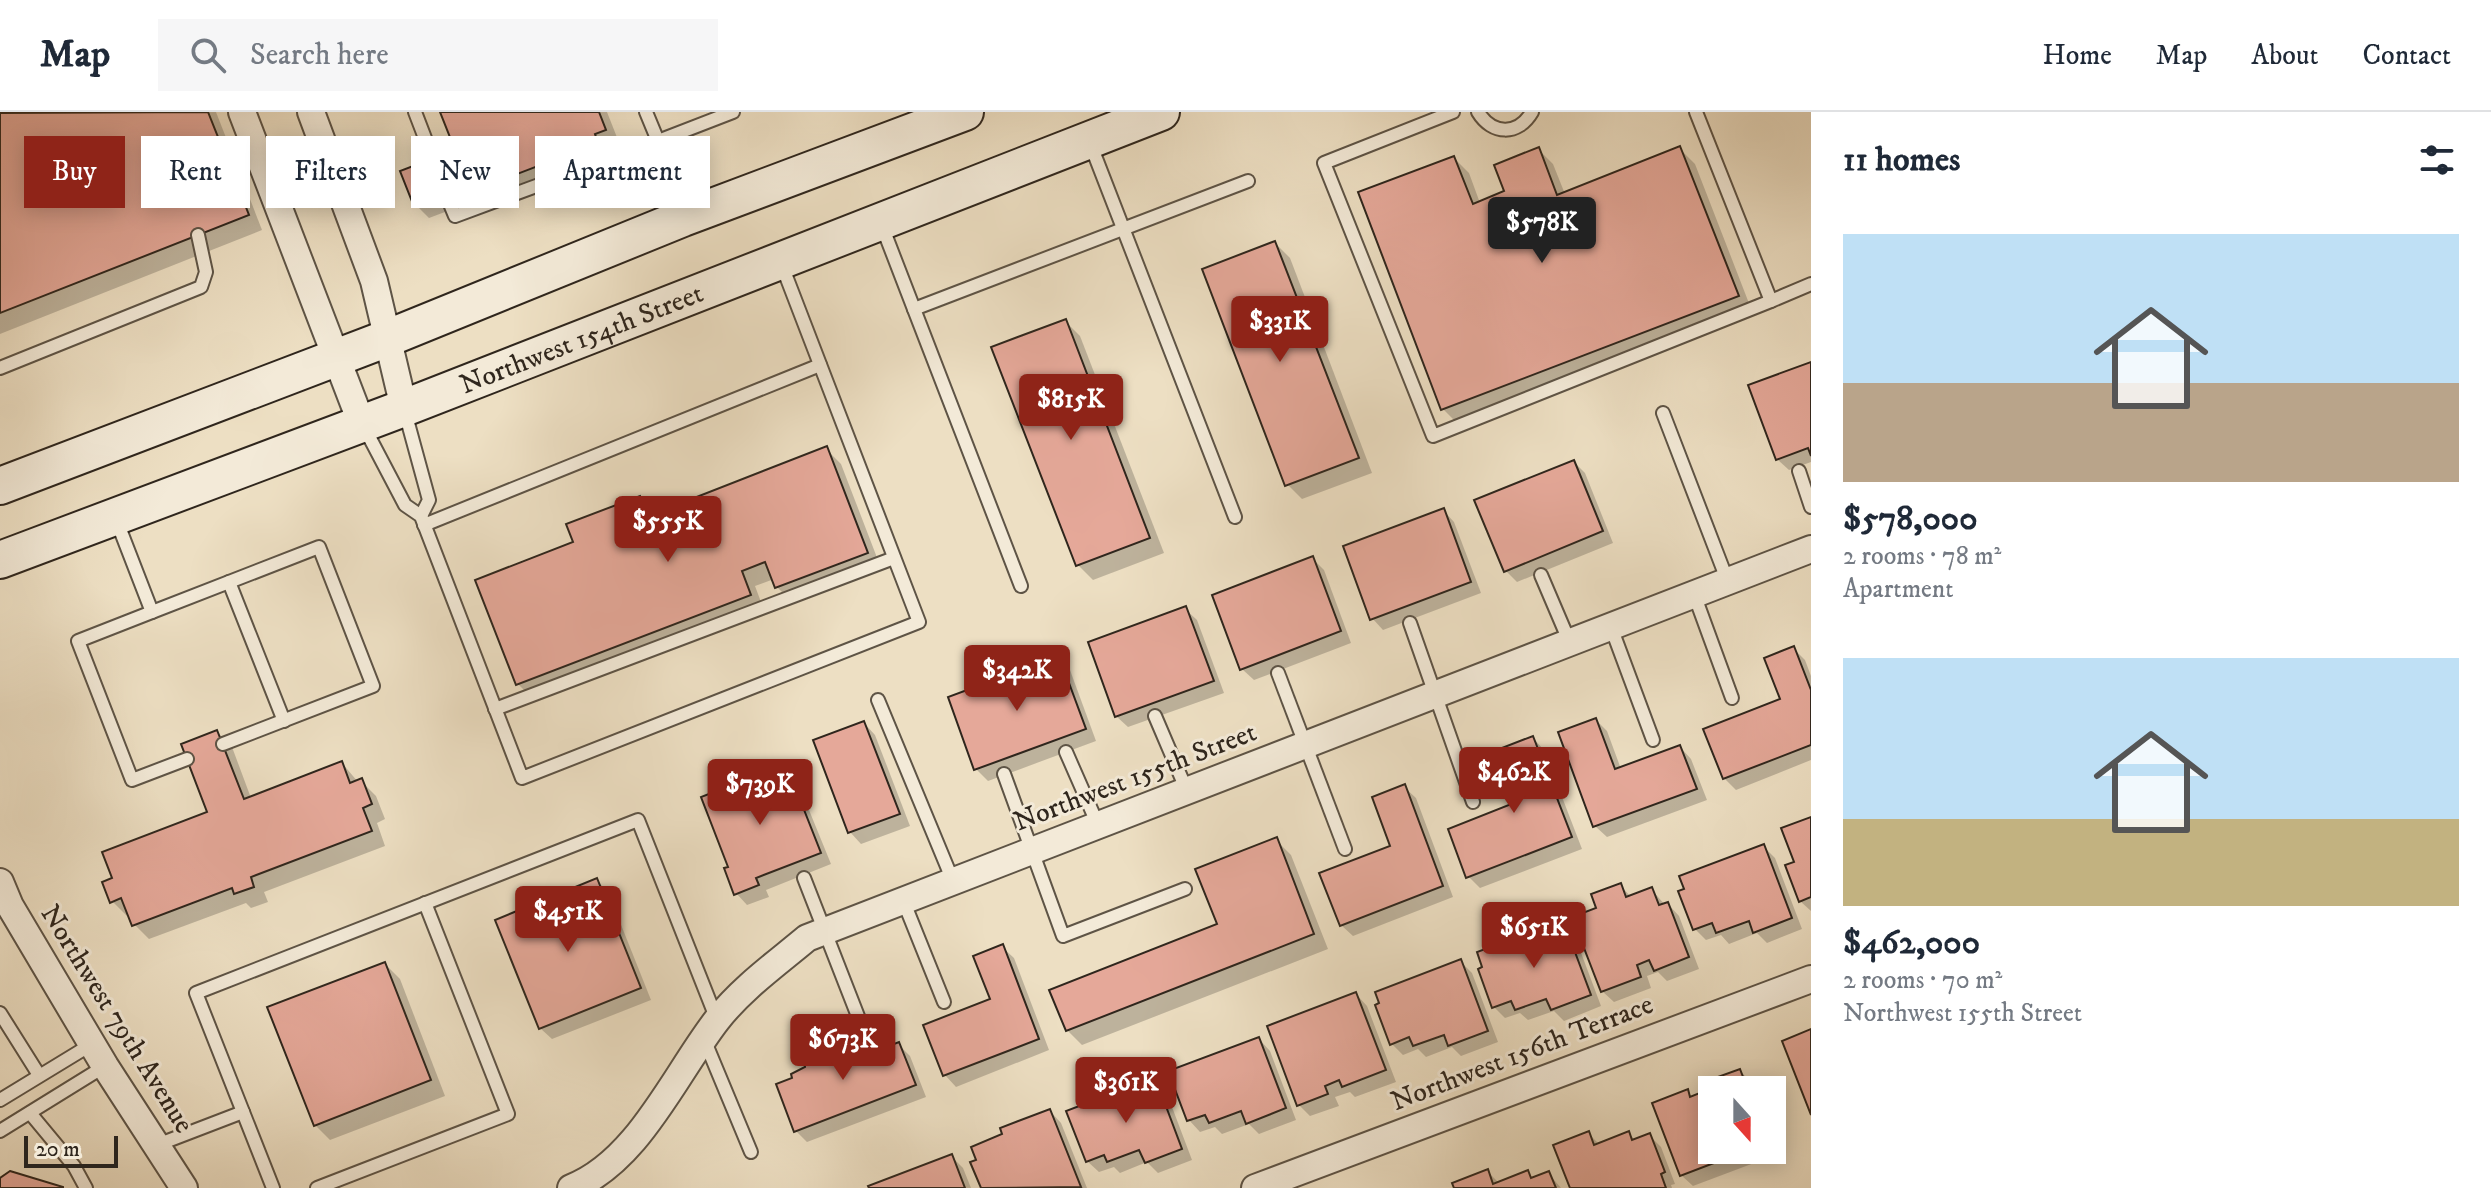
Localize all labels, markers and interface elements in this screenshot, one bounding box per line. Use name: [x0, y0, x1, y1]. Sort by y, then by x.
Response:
search box: [158, 19, 718, 91]
text: Map: [40, 31, 110, 79]
icon: search: [186, 33, 230, 77]
text: Search here: [250, 37, 389, 74]
text: Home: [2043, 38, 2112, 73]
text: Map: [2156, 38, 2207, 73]
text: About: [2251, 38, 2318, 73]
text: Contact: [2362, 38, 2451, 73]
chip: Buy: [24, 136, 125, 208]
chip: Rent: [141, 136, 250, 208]
chip: Filters: [266, 136, 395, 208]
chip: New: [411, 136, 519, 208]
chip: Apartment: [535, 136, 710, 208]
icon: filters: [2415, 138, 2459, 182]
text: 11 homes: [1843, 139, 1960, 181]
pin: $578K: [1486, 197, 1598, 265]
text: $578K: [1506, 206, 1578, 239]
street label: Northwest 154th Street: [455, 275, 708, 402]
icon: home: [2079, 286, 2223, 430]
pin: $331K: [1224, 296, 1336, 364]
text: $331K: [1249, 305, 1311, 338]
pin: $815K: [1015, 374, 1127, 442]
text: $815K: [1037, 383, 1105, 416]
pin: $555K: [612, 496, 724, 564]
text: $578,000: [1843, 498, 1977, 540]
text: $555K: [632, 505, 704, 538]
text: 2 rooms · 78 m²: [1843, 540, 2001, 573]
text: Apartment: [1843, 573, 1954, 606]
pin: $342K: [961, 645, 1073, 713]
text: $342K: [982, 654, 1052, 687]
icon: home: [2079, 710, 2223, 854]
street label: Northwest 155th Street: [1009, 715, 1261, 839]
pin: $462K: [1458, 747, 1570, 815]
text: $462K: [1477, 756, 1551, 789]
pin: $739K: [704, 759, 816, 827]
text: $739K: [726, 768, 794, 801]
pin: $451K: [512, 886, 624, 954]
text: $451K: [533, 895, 603, 928]
street label: Northwest 79th Avenue: [33, 898, 201, 1140]
pin: $651K: [1478, 902, 1590, 970]
text: $651K: [1500, 911, 1568, 944]
text: $462,000: [1843, 922, 1980, 964]
text: 2 rooms · 70 m²: [1843, 964, 2002, 997]
street label: Northwest 156th Terrace: [1386, 987, 1658, 1119]
text: Northwest 155th Street: [1843, 997, 2082, 1030]
pin: $673K: [787, 1014, 899, 1082]
text: $673K: [808, 1023, 878, 1056]
pin: $361K: [1070, 1057, 1182, 1125]
text: $361K: [1093, 1066, 1159, 1099]
north arrow: [1698, 1076, 1786, 1164]
map controls: [1698, 1076, 1786, 1164]
scale bar: [24, 1132, 118, 1168]
text: 20 m: [36, 1136, 80, 1163]

